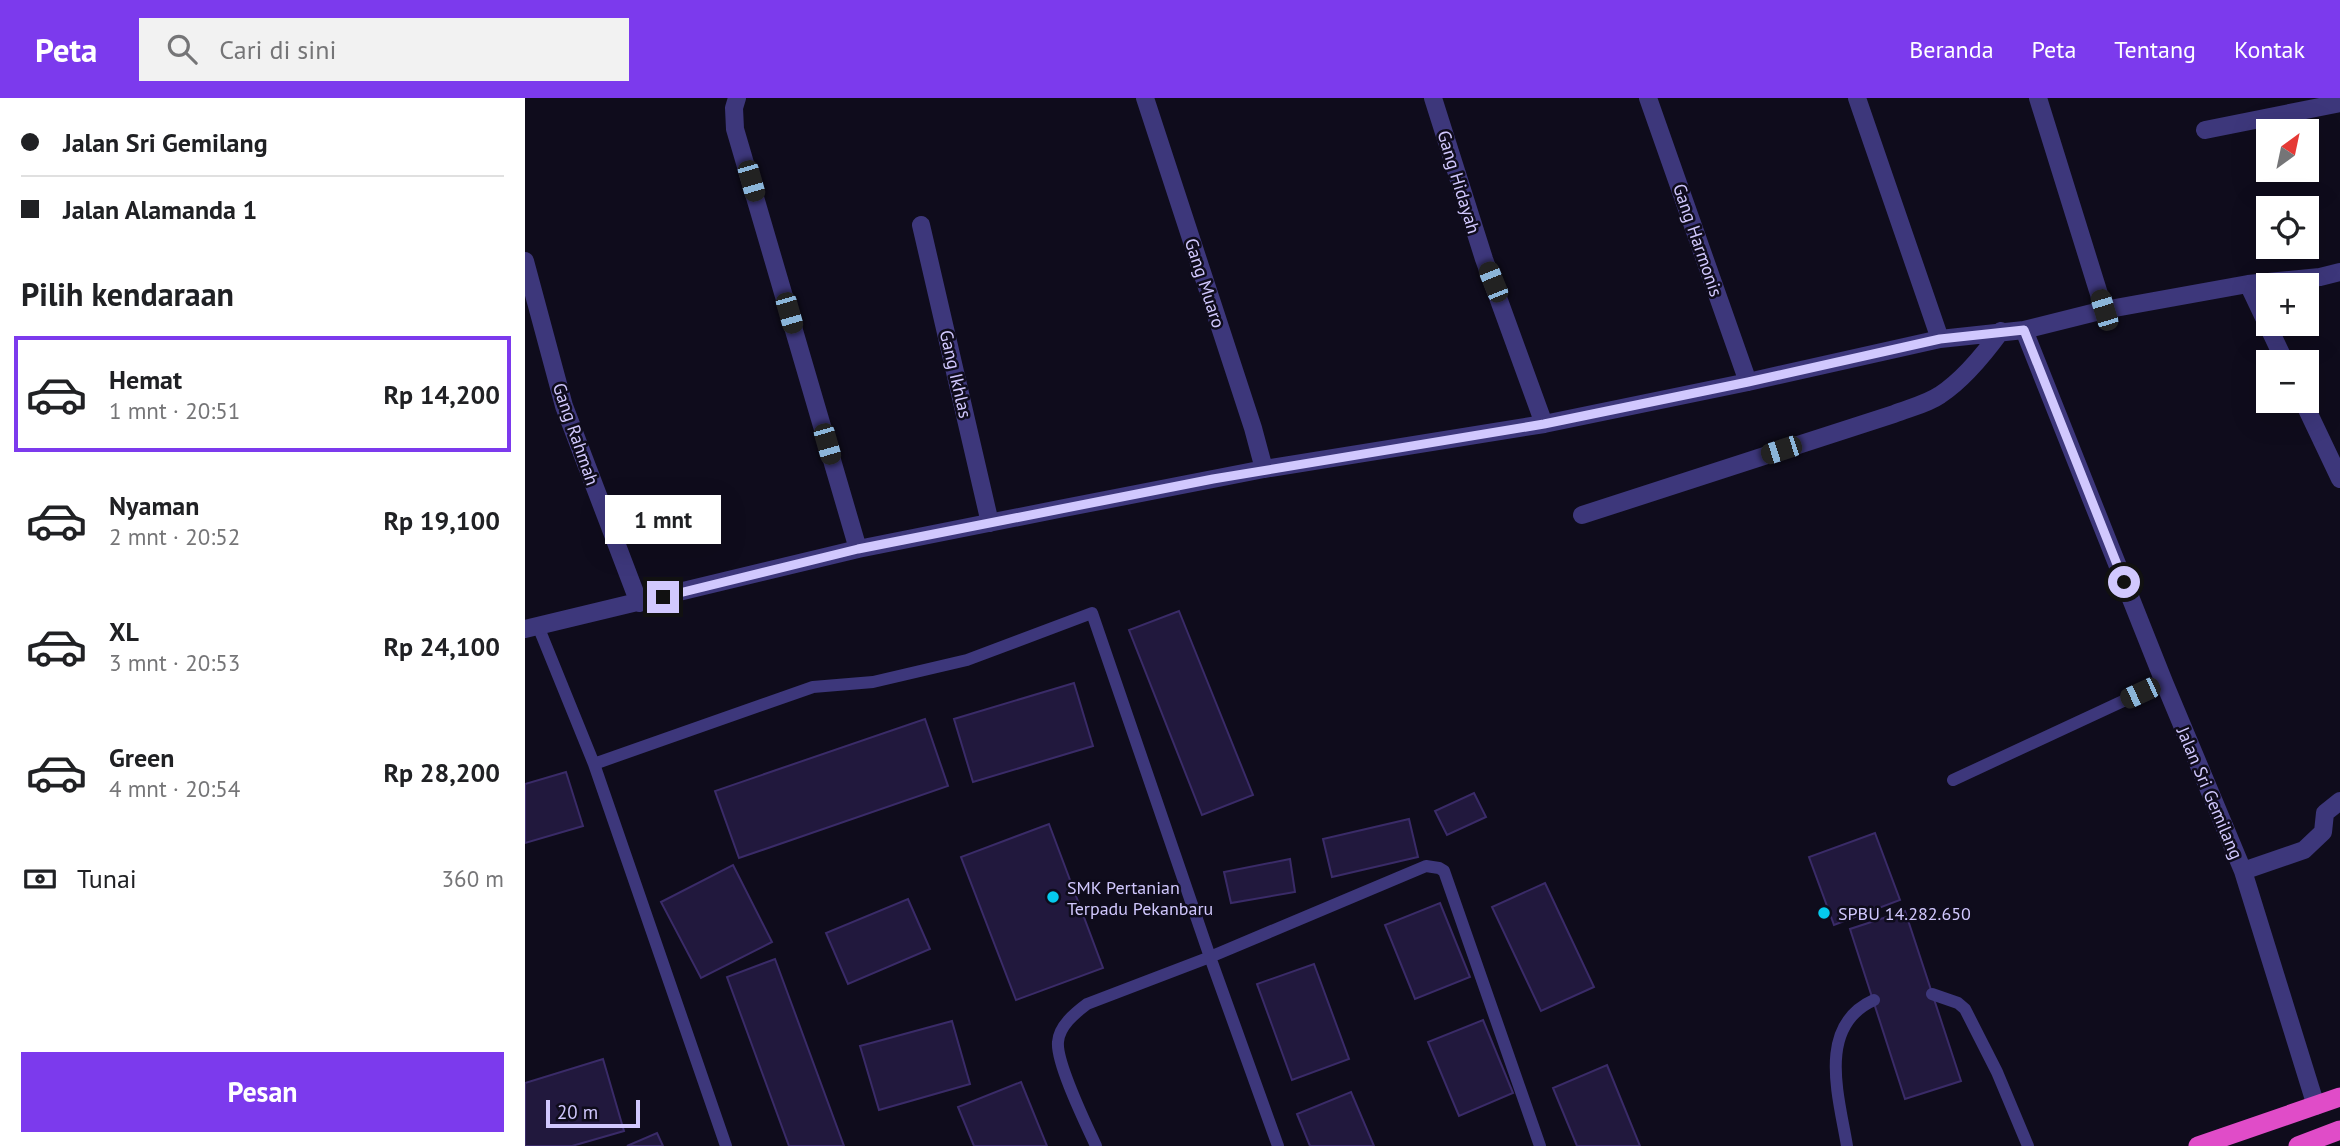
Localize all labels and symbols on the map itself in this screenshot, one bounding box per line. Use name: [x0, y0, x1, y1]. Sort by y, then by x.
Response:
north arrow: [2256, 119, 2319, 182]
street label: Gang Hidayah: [1432, 127, 1486, 237]
car: [736, 158, 767, 204]
street label: Gang Harmonis: [1668, 181, 1728, 299]
street label: Gang Muaro: [1180, 235, 1230, 331]
car: [1476, 259, 1511, 305]
car: [2088, 287, 2121, 333]
car: [774, 290, 805, 336]
street label: Gang Ikhlas: [935, 328, 977, 420]
street label: Gang Rahmah: [548, 380, 604, 488]
car: [812, 421, 843, 467]
car: [1758, 434, 1805, 466]
callout: 1 mnt: [605, 496, 721, 545]
route start: [2108, 566, 2140, 598]
route end: [647, 581, 679, 613]
car: [2117, 675, 2164, 711]
street label: Jalan Sri Gemilang: [2171, 722, 2248, 863]
place label: SMK Pertanian Terpadu Pekanbaru: [1067, 876, 1213, 920]
marker: SMK Pertanian Terpadu Pekanbaru: [1045, 889, 1061, 905]
place label: SPBU 14.282.650: [1838, 902, 1971, 925]
marker: SPBU 14.282.650: [1816, 905, 1832, 921]
scale bar: [546, 1097, 641, 1129]

